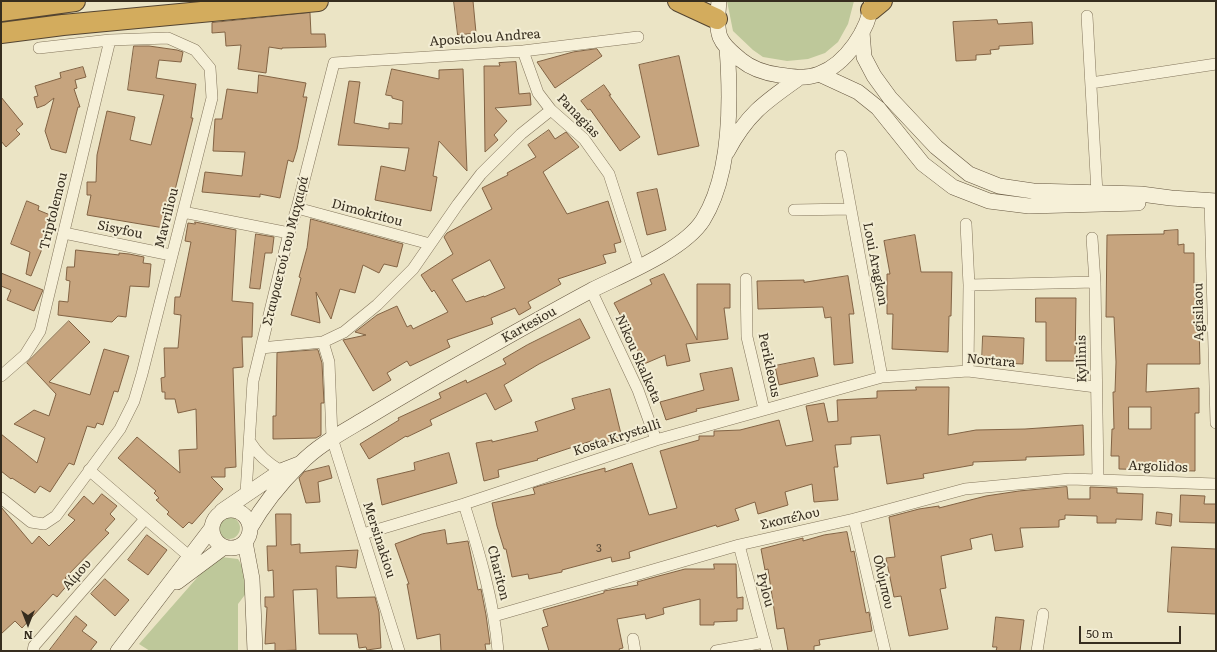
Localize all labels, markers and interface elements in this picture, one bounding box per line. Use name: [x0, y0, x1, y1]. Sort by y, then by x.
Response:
street label: Apostolou Andrea: [429, 26, 541, 50]
street label: Panagias: [553, 91, 603, 141]
street label: Triptolemou: [37, 171, 71, 251]
street label: Σταυραετού του Μαχαιρά: [260, 175, 312, 327]
street label: Mavriliou: [152, 186, 182, 250]
street label: Dimokritou: [330, 196, 404, 230]
street label: Sisyfou: [96, 218, 144, 242]
street label: Loui Aragkon: [859, 221, 891, 307]
street label: Agisilaou: [1191, 283, 1207, 341]
street label: Kartesiou: [499, 304, 559, 346]
street label: Nikou Skalkota: [611, 312, 665, 406]
street label: Perikleous: [755, 331, 783, 399]
street label: Kyllinis: [1074, 335, 1090, 383]
street label: Nortara: [966, 351, 1016, 371]
street label: Kosta Krystalli: [571, 416, 663, 460]
street label: Argolidos: [1128, 458, 1188, 476]
street label: Mersinakiou: [359, 500, 399, 580]
street label: Σκοπέλου: [759, 505, 821, 533]
house number: 3: [596, 542, 602, 556]
street label: Chariton: [484, 544, 512, 602]
street label: Ολύμπου: [869, 553, 897, 611]
street label: Αίμου: [59, 556, 95, 594]
street label: Pylou: [753, 571, 777, 609]
north arrow: [8, 604, 48, 644]
scale bar: [1081, 618, 1183, 644]
text: 50 m: [1086, 624, 1113, 642]
text: N: [23, 628, 33, 644]

